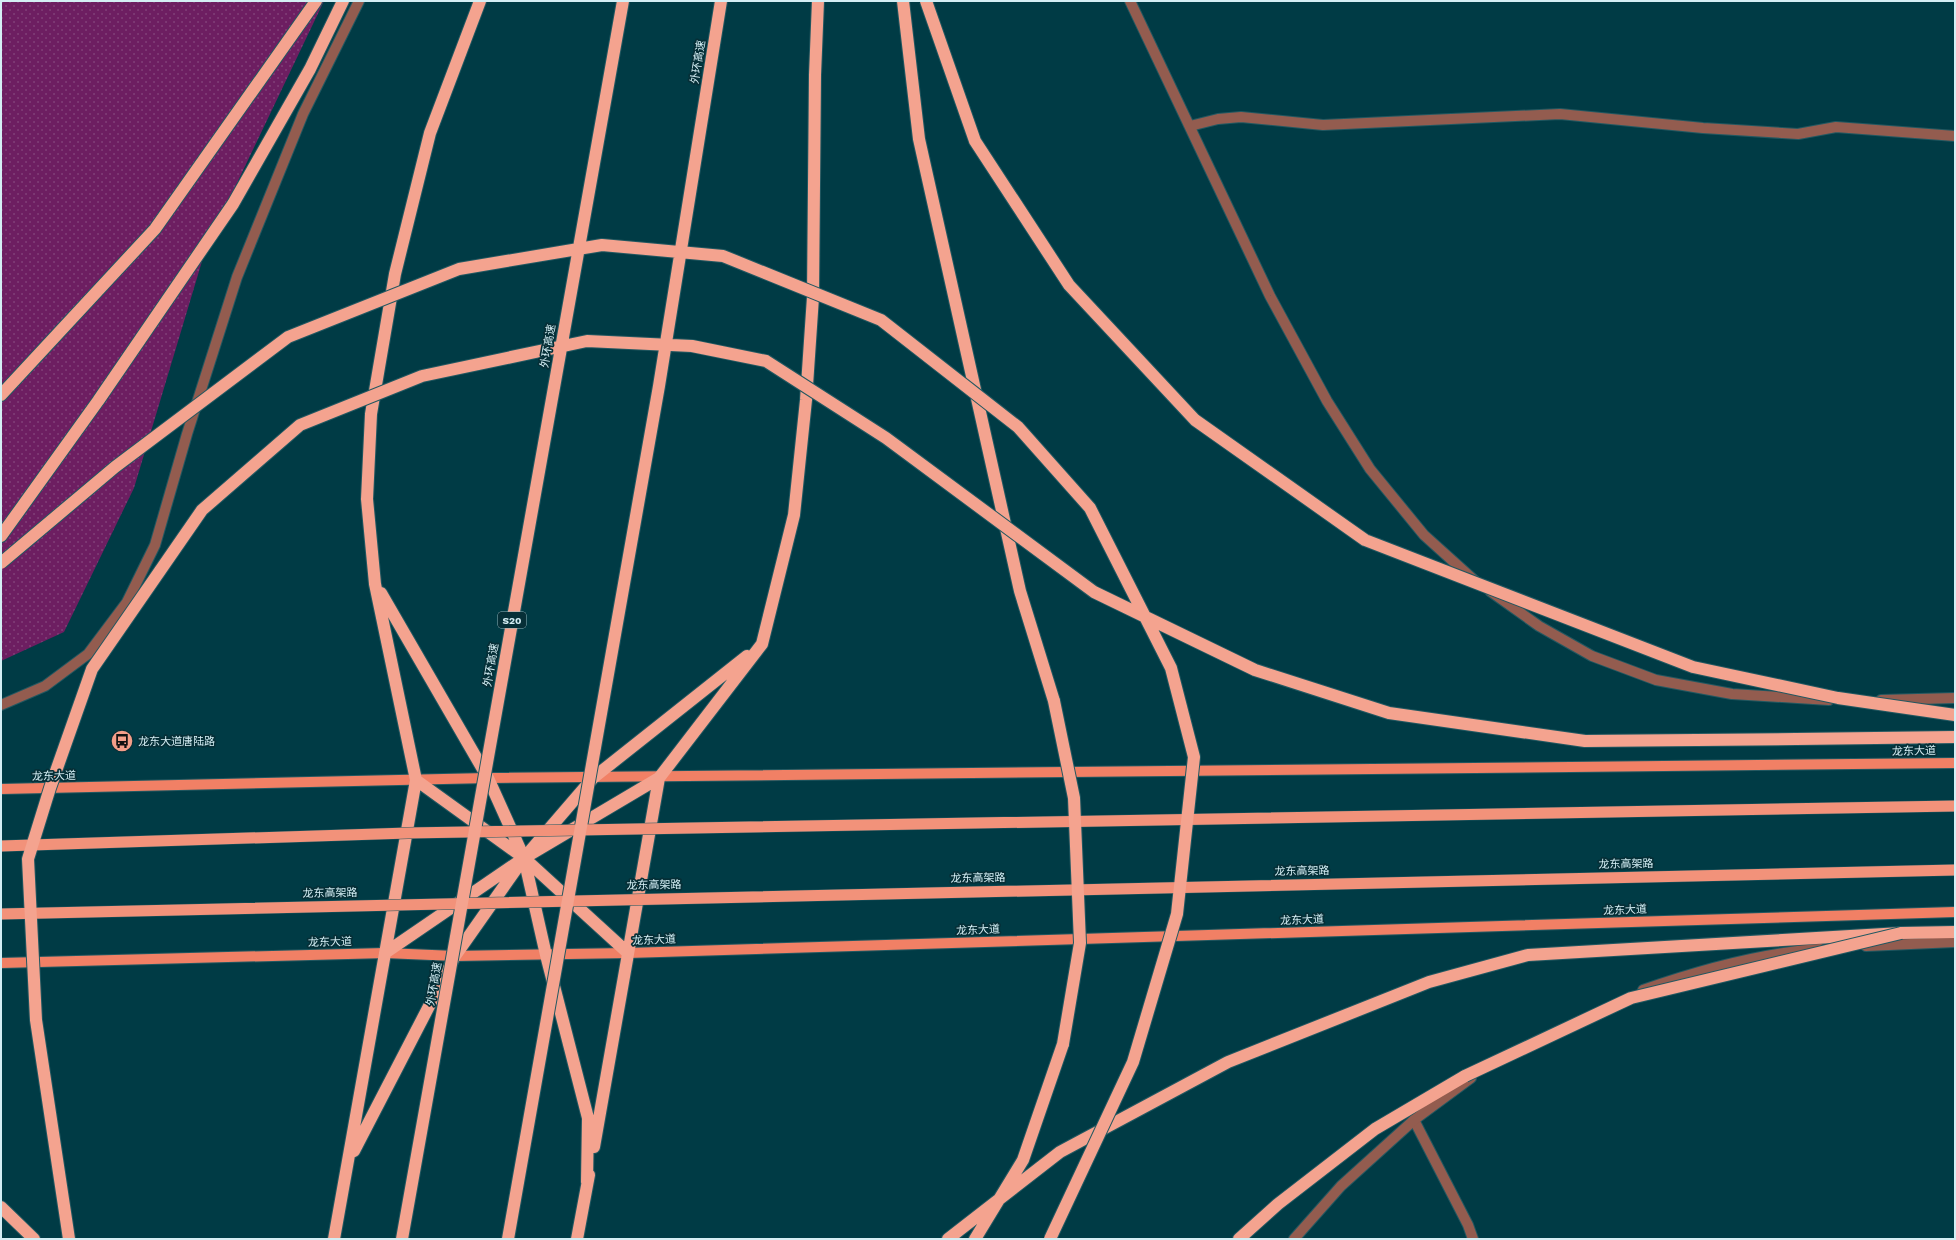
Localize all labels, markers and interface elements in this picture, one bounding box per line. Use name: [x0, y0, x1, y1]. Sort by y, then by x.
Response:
street label: 外环高速: [688, 39, 708, 85]
street label: 外环高速: [538, 323, 558, 369]
road number: S20: [498, 612, 526, 628]
street label: 外环高速: [481, 642, 501, 688]
bus stop icon: 龙东大道唐陆路: [109, 728, 135, 754]
place label: 龙东大道唐陆路: [138, 735, 215, 748]
street label: 龙东大道: [1892, 744, 1936, 758]
street label: 龙东大道: [32, 769, 76, 783]
street label: 龙东高架路: [1598, 857, 1654, 871]
street label: 龙东高架路: [1274, 864, 1330, 878]
street label: 龙东高架路: [950, 871, 1006, 885]
street label: 龙东高架路: [626, 878, 682, 892]
street label: 龙东高架路: [302, 886, 358, 900]
street label: 龙东大道: [1603, 903, 1647, 917]
street label: 龙东大道: [1280, 913, 1324, 927]
street label: 龙东大道: [956, 923, 1000, 937]
street label: 龙东大道: [632, 933, 676, 947]
street label: 龙东大道: [308, 935, 352, 949]
street label: 外环高速: [424, 961, 444, 1007]

